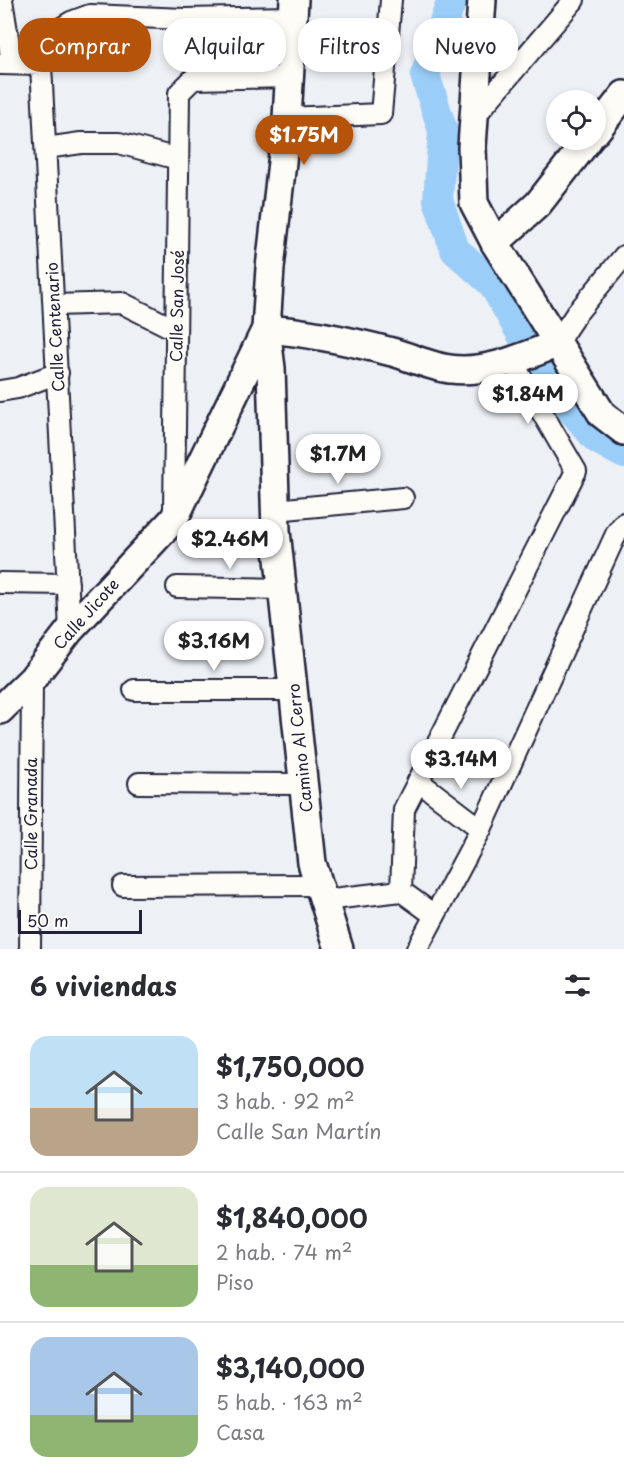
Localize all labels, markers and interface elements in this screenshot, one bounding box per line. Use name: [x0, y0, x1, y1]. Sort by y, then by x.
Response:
chip: Comprar: [18, 18, 151, 72]
chip: Alquilar: [163, 18, 286, 72]
chip: Filtros: [298, 18, 401, 72]
chip: Nuevo: [413, 18, 518, 72]
map controls: [546, 90, 606, 150]
button: locate: [546, 90, 606, 150]
pin: $1.75M: [255, 115, 353, 166]
text: $1.75M: [269, 119, 339, 149]
street label: Calle San José: [163, 250, 189, 362]
street label: Calle Centenario: [39, 261, 69, 393]
pin: $1.84M: [479, 374, 577, 425]
text: $1.84M: [492, 378, 564, 408]
pin: $1.7M: [296, 434, 380, 485]
text: $1.7M: [310, 438, 366, 468]
pin: $2.46M: [181, 519, 279, 570]
text: $2.46M: [191, 523, 269, 553]
street label: Calle Jicote: [47, 572, 124, 654]
pin: $3.16M: [165, 621, 263, 672]
text: $3.16M: [178, 625, 250, 655]
street label: Camino Al Cerro: [280, 682, 318, 814]
pin: $3.14M: [412, 739, 510, 790]
text: $3.14M: [425, 743, 497, 773]
street label: Calle Granada: [18, 758, 42, 870]
scale bar: [18, 907, 142, 934]
text: 50 m: [27, 908, 68, 932]
text: 6 viviendas: [30, 966, 177, 1005]
icon: filters: [561, 969, 594, 1002]
text: $1,750,000: [216, 1047, 365, 1086]
icon: home: [78, 1060, 150, 1132]
text: 3 hab. · 92 m²: [216, 1086, 355, 1116]
text: Calle San Martín: [216, 1116, 382, 1146]
text: $1,840,000: [216, 1198, 368, 1237]
icon: home: [78, 1211, 150, 1283]
text: 2 hab. · 74 m²: [216, 1237, 352, 1267]
text: Piso: [216, 1267, 254, 1297]
text: $3,140,000: [216, 1348, 365, 1387]
icon: home: [78, 1361, 150, 1433]
text: 5 hab. · 163 m²: [216, 1387, 363, 1417]
text: Casa: [216, 1417, 265, 1447]

